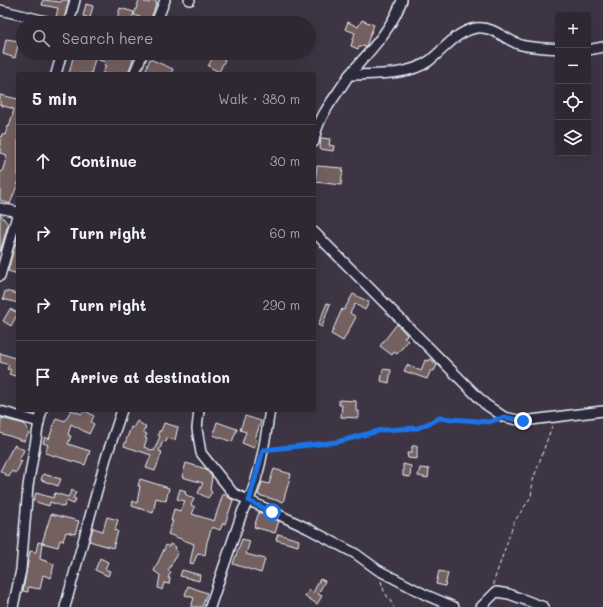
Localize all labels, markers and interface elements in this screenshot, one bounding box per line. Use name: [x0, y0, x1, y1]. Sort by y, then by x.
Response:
map controls: [555, 12, 591, 156]
button: +: [555, 12, 591, 48]
search box: [16, 16, 316, 60]
icon: search: [30, 27, 52, 49]
text: Search here: [62, 28, 153, 48]
button: −: [555, 48, 591, 84]
button: locate: [555, 84, 591, 120]
text: 5 min: [32, 87, 77, 109]
text: Walk · 380 m: [218, 90, 300, 107]
button: layers: [555, 120, 591, 156]
icon: ahead: [32, 150, 54, 172]
text: Continue: [70, 151, 137, 171]
text: 30 m: [270, 152, 300, 169]
icon: right: [32, 222, 54, 244]
text: Turn right: [70, 223, 147, 243]
text: 60 m: [270, 224, 300, 241]
icon: right: [32, 294, 54, 316]
text: Turn right: [70, 295, 147, 315]
text: 290 m: [263, 296, 300, 313]
icon: arrive: [32, 366, 54, 388]
text: Arrive at destination: [70, 367, 230, 387]
route end: [514, 412, 532, 430]
route start: [263, 503, 281, 521]

